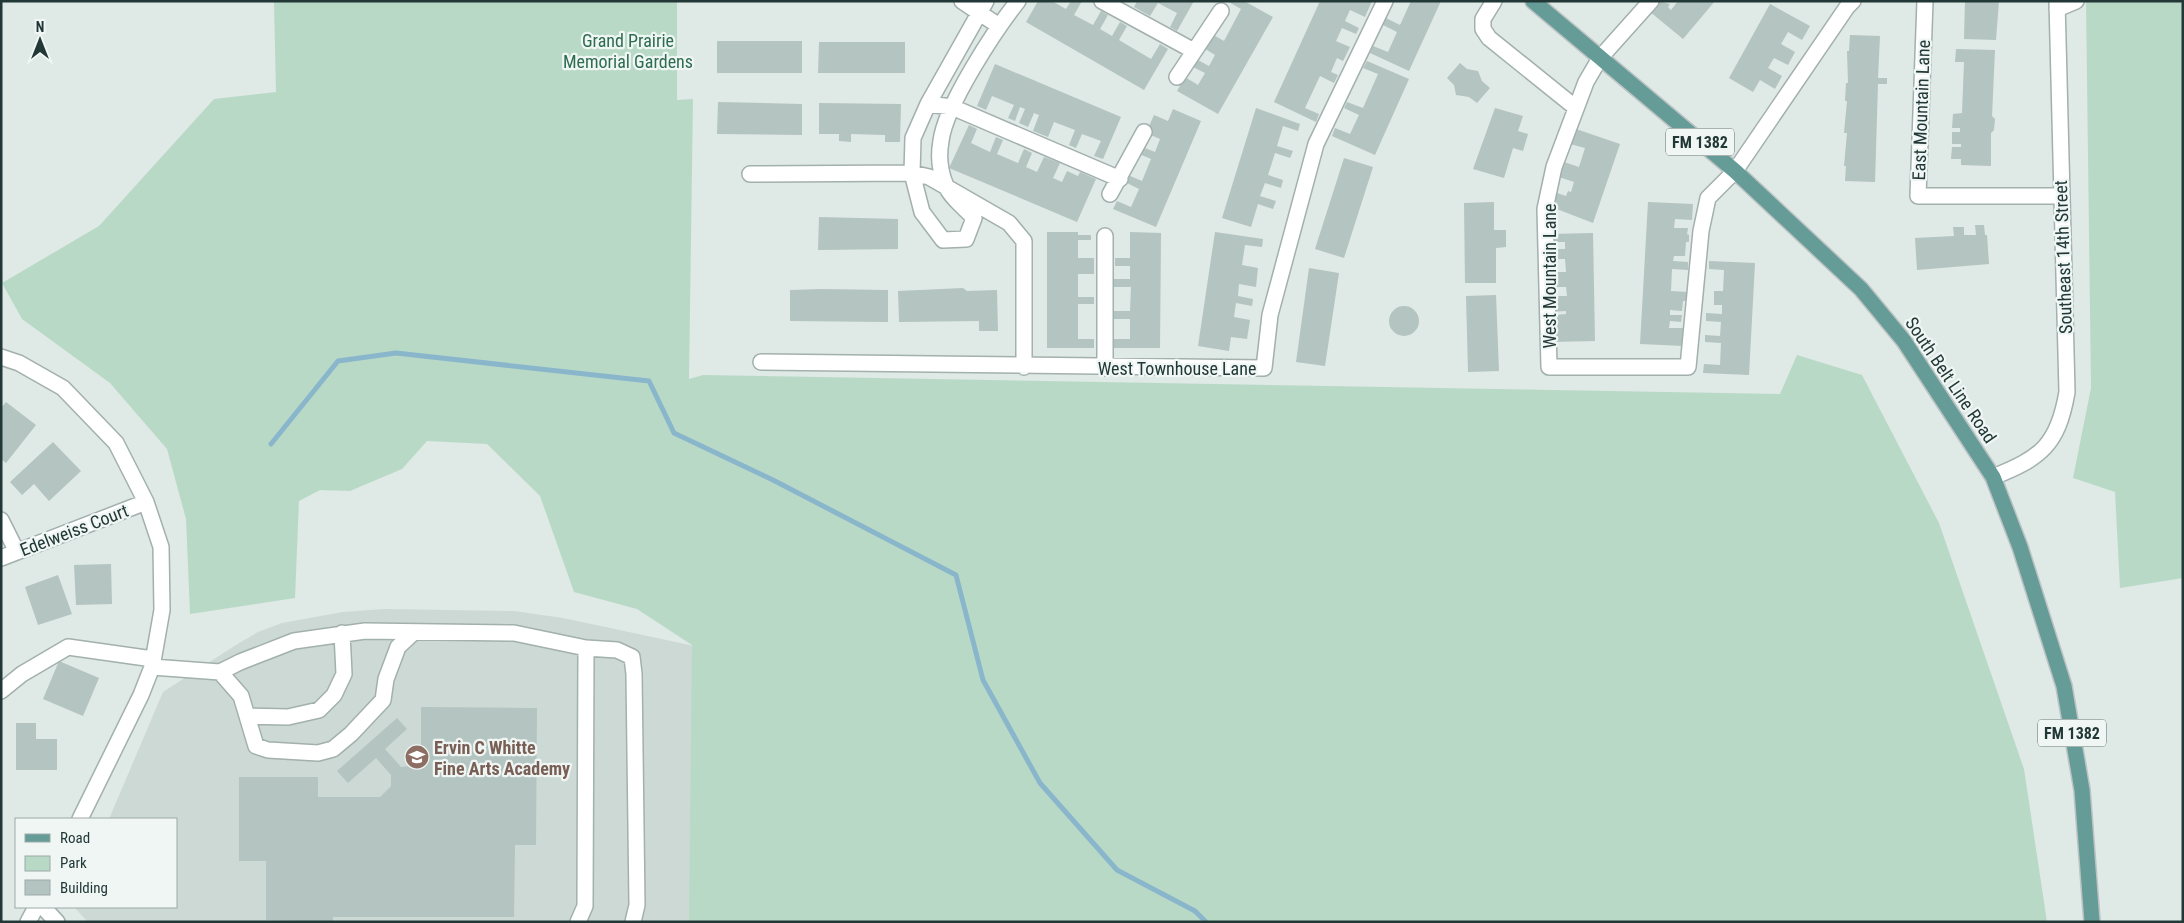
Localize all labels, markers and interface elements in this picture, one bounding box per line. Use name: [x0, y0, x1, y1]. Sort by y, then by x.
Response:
north arrow: [15, 15, 65, 65]
text: N: [36, 19, 44, 35]
park label: Grand Prairie Memorial Gardens: [563, 30, 693, 72]
street label: East Mountain Lane: [1908, 39, 1934, 181]
road number: FM 1382: [1666, 128, 1734, 156]
street label: Southeast 14th Street: [2050, 180, 2076, 334]
street label: West Mountain Lane: [1539, 204, 1560, 348]
street label: South Belt Line Road: [1901, 313, 2001, 447]
street label: West Townhouse Lane: [1098, 358, 1256, 379]
street label: Edelweiss Court: [17, 500, 131, 560]
road number: FM 1382: [2038, 720, 2106, 746]
place label: Ervin C Whitte Fine Arts Academy: [434, 737, 570, 779]
school or university icon: Ervin C Whitte Fine Arts Academy: [404, 744, 430, 770]
legend: [15, 818, 178, 908]
text: Road: [60, 829, 90, 847]
text: Park: [60, 854, 87, 872]
text: Building: [60, 879, 108, 897]

